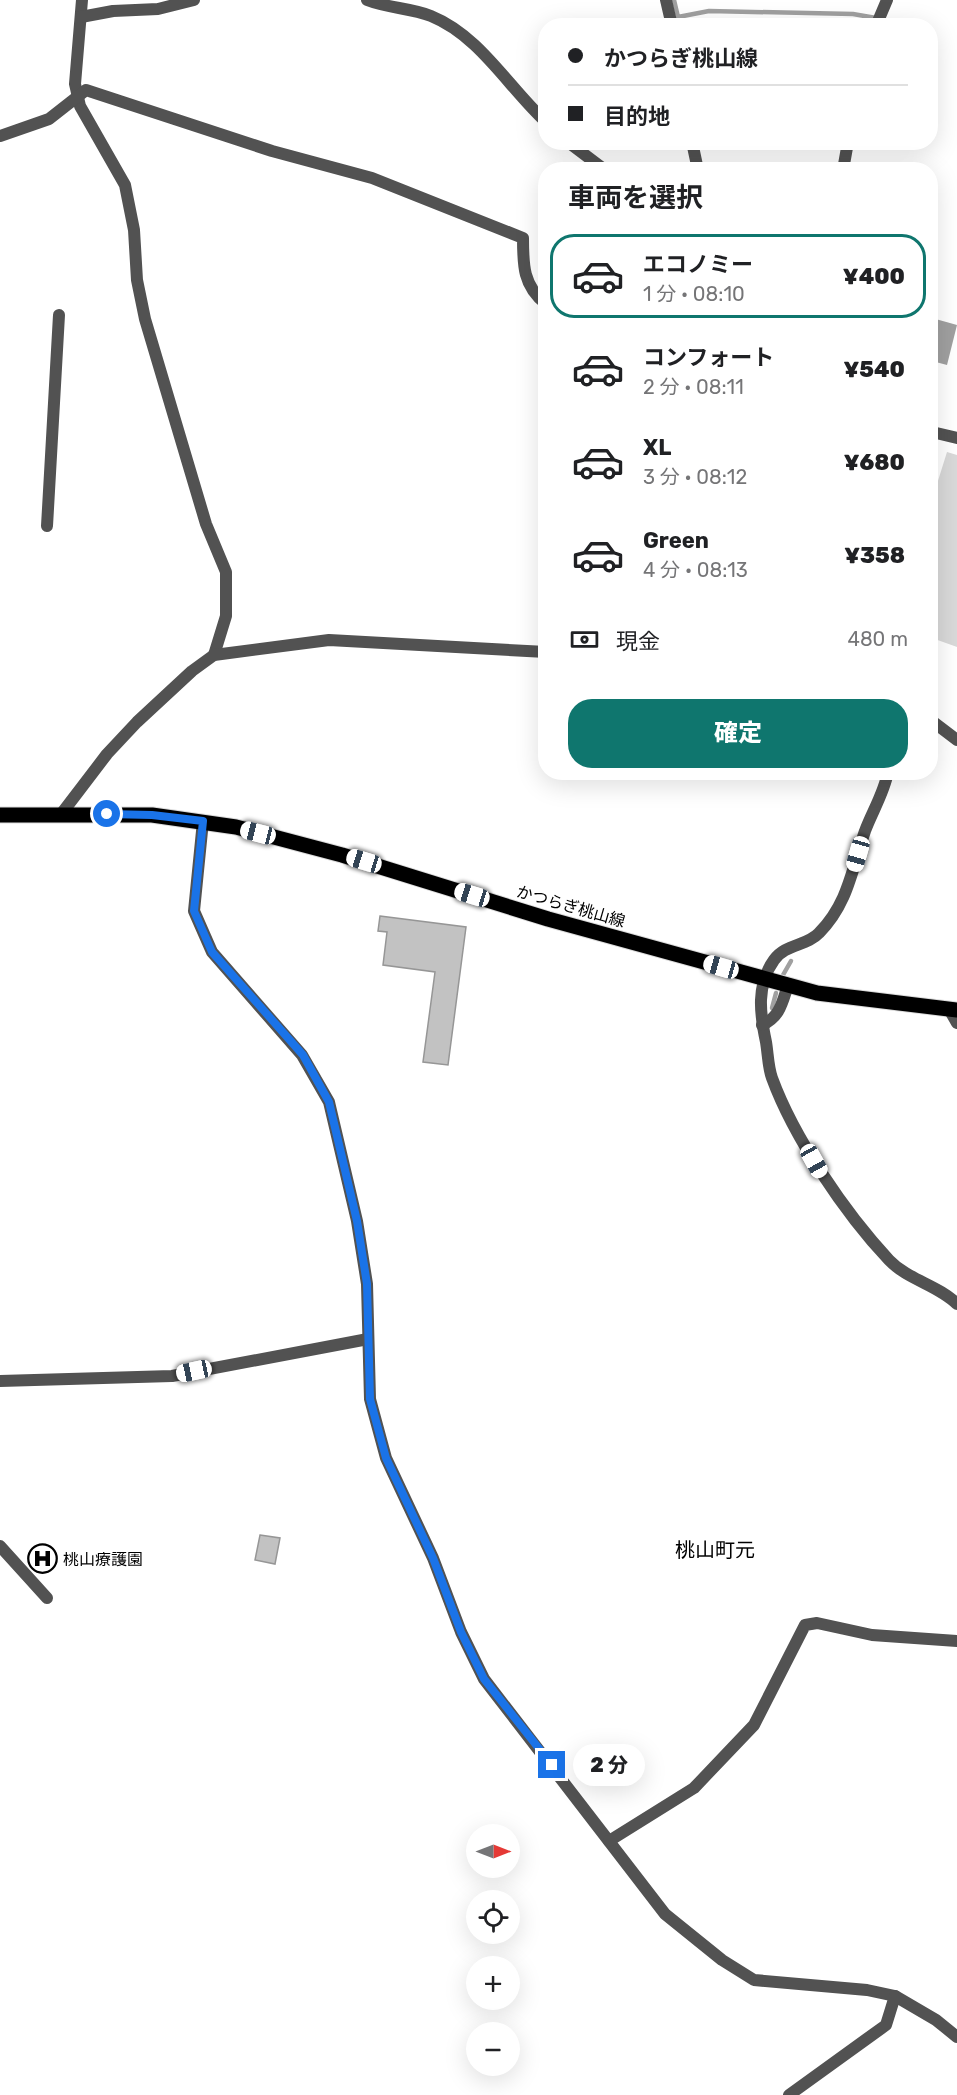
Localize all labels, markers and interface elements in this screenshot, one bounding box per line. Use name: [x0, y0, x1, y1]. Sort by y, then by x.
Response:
text: かつらぎ桃山線: [604, 45, 758, 72]
text: 目的地: [604, 103, 670, 130]
text: 車両を選択: [568, 182, 703, 214]
icon: car: [571, 249, 625, 303]
text: エコノミー: [643, 251, 753, 278]
text: ¥400: [843, 263, 905, 290]
text: 1 分 · 08:10: [643, 282, 745, 306]
icon: car: [571, 342, 625, 396]
text: コンフォート: [643, 344, 774, 371]
text: ¥540: [844, 356, 905, 383]
text: 2 分 · 08:11: [643, 375, 744, 399]
text: XL: [643, 434, 671, 461]
icon: car: [571, 435, 625, 489]
text: ¥680: [844, 449, 905, 476]
text: 3 分 · 08:12: [643, 465, 747, 489]
text: Green: [643, 527, 709, 554]
icon: car: [571, 528, 625, 582]
text: ¥358: [844, 542, 905, 569]
text: 4 分 · 08:13: [643, 558, 748, 582]
icon: cash: [568, 623, 601, 656]
text: 480 m: [847, 627, 908, 651]
text: 現金: [616, 628, 660, 655]
button: 確定: [568, 699, 908, 768]
route start: [93, 800, 120, 827]
car: [238, 820, 278, 846]
car: [844, 834, 872, 874]
car: [344, 847, 384, 875]
car: [452, 881, 492, 909]
street label: かつらぎ桃山線: [514, 882, 627, 931]
car: [701, 953, 741, 981]
car: [797, 1141, 831, 1181]
car: [175, 1358, 213, 1384]
district label: 桃山町元: [675, 1538, 755, 1562]
hospital icon: 桃山療護園: [26, 1543, 58, 1575]
place label: 桃山療護園: [63, 1550, 143, 1569]
callout: 2 分: [573, 1744, 645, 1786]
route end: [538, 1751, 565, 1778]
text: 2 分: [590, 1753, 628, 1777]
north arrow: [466, 1824, 520, 1878]
map controls: [466, 1824, 520, 2076]
button: locate: [466, 1890, 520, 1944]
button: +: [466, 1956, 520, 2010]
button: −: [466, 2022, 520, 2076]

